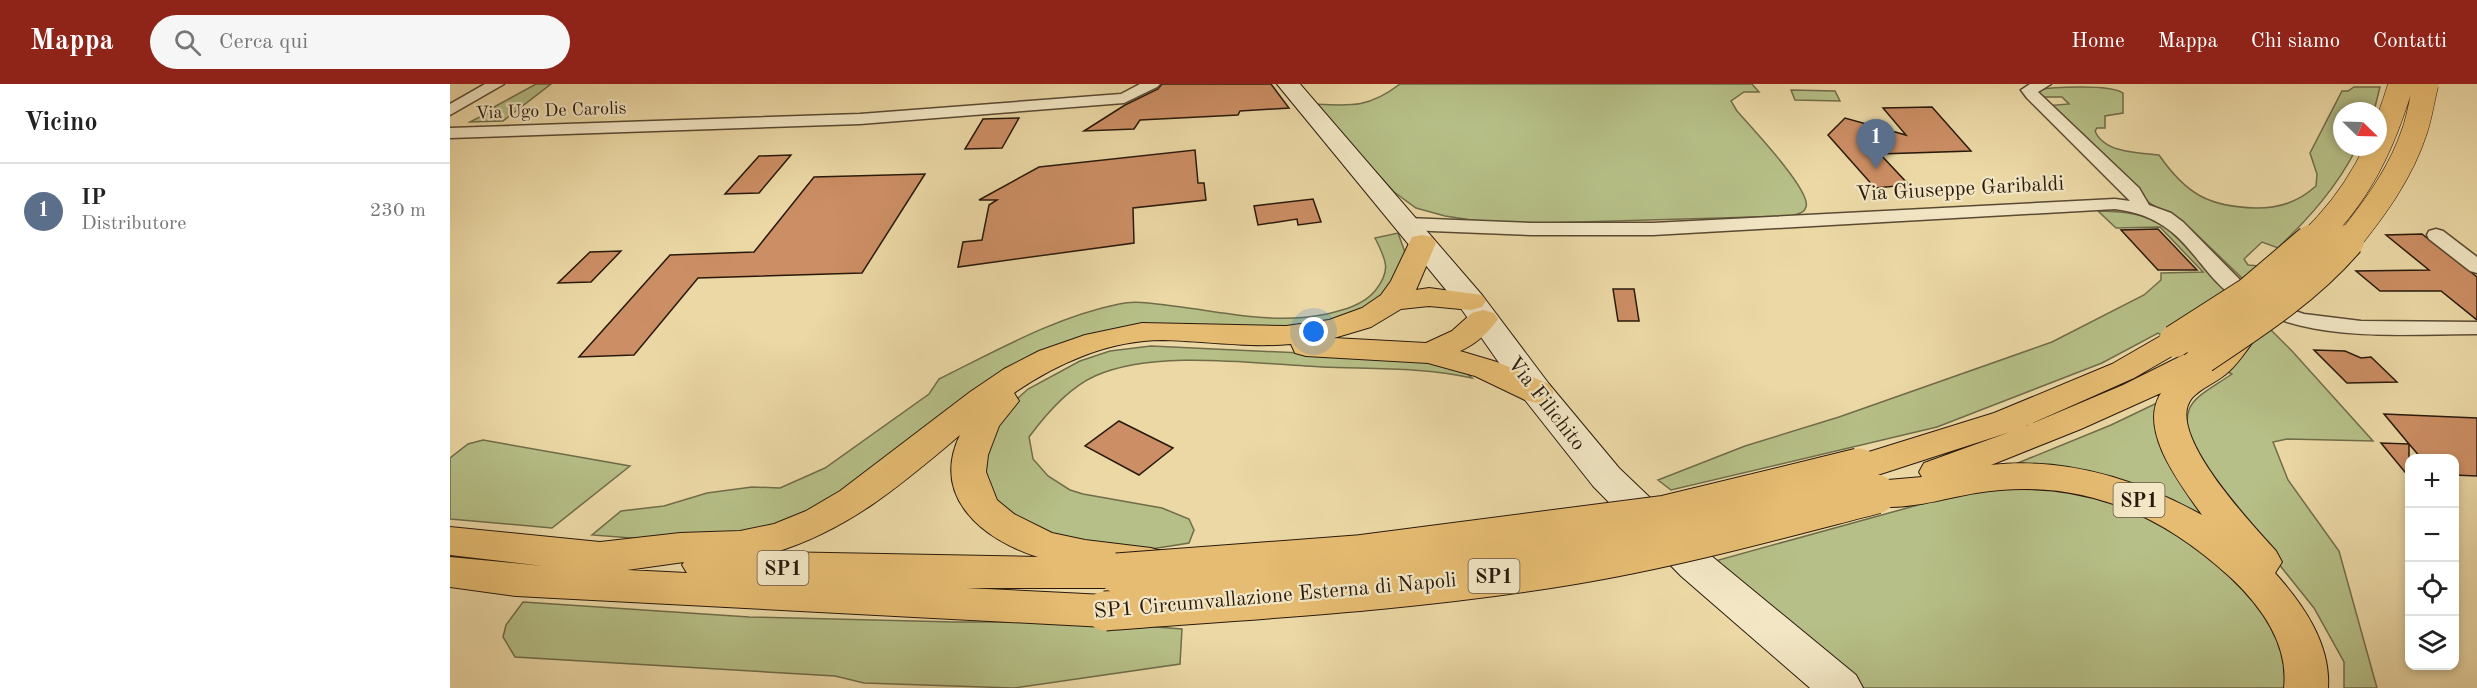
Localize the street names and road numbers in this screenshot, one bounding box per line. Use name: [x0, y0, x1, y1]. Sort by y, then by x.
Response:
street label: Via Ugo De Carolis: [475, 99, 627, 123]
street label: Via Giuseppe Garibaldi: [1855, 174, 2065, 205]
street label: Via Filichito: [1503, 353, 1589, 455]
road number: SP1: [2114, 483, 2164, 517]
road number: SP1: [758, 551, 808, 585]
road number: SP1: [1468, 559, 1520, 593]
street label: SP1 Circumvallazione Esterna di Napoli: [1093, 570, 1457, 623]

